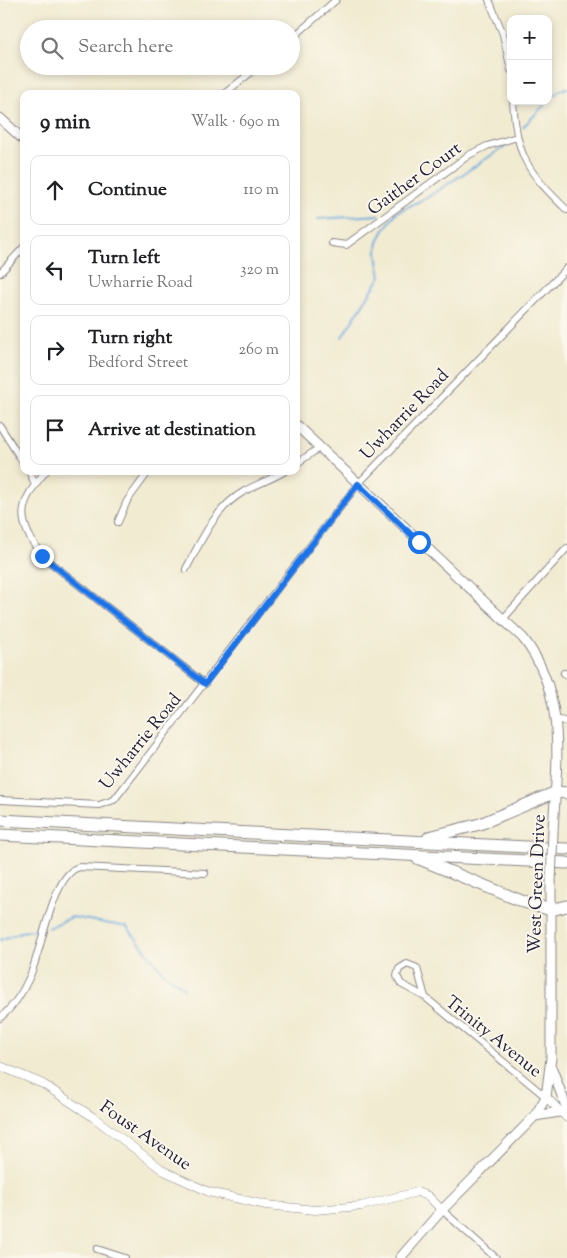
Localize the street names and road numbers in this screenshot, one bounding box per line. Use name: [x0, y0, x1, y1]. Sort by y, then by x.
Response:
street label: Gaither Court: [363, 137, 468, 223]
street label: Uwharrie Road: [355, 364, 456, 467]
street label: Uwharrie Road: [94, 688, 189, 796]
street label: West Green Drive: [523, 814, 553, 954]
street label: Trinity Avenue: [439, 990, 547, 1085]
street label: Foust Avenue: [94, 1095, 196, 1178]

